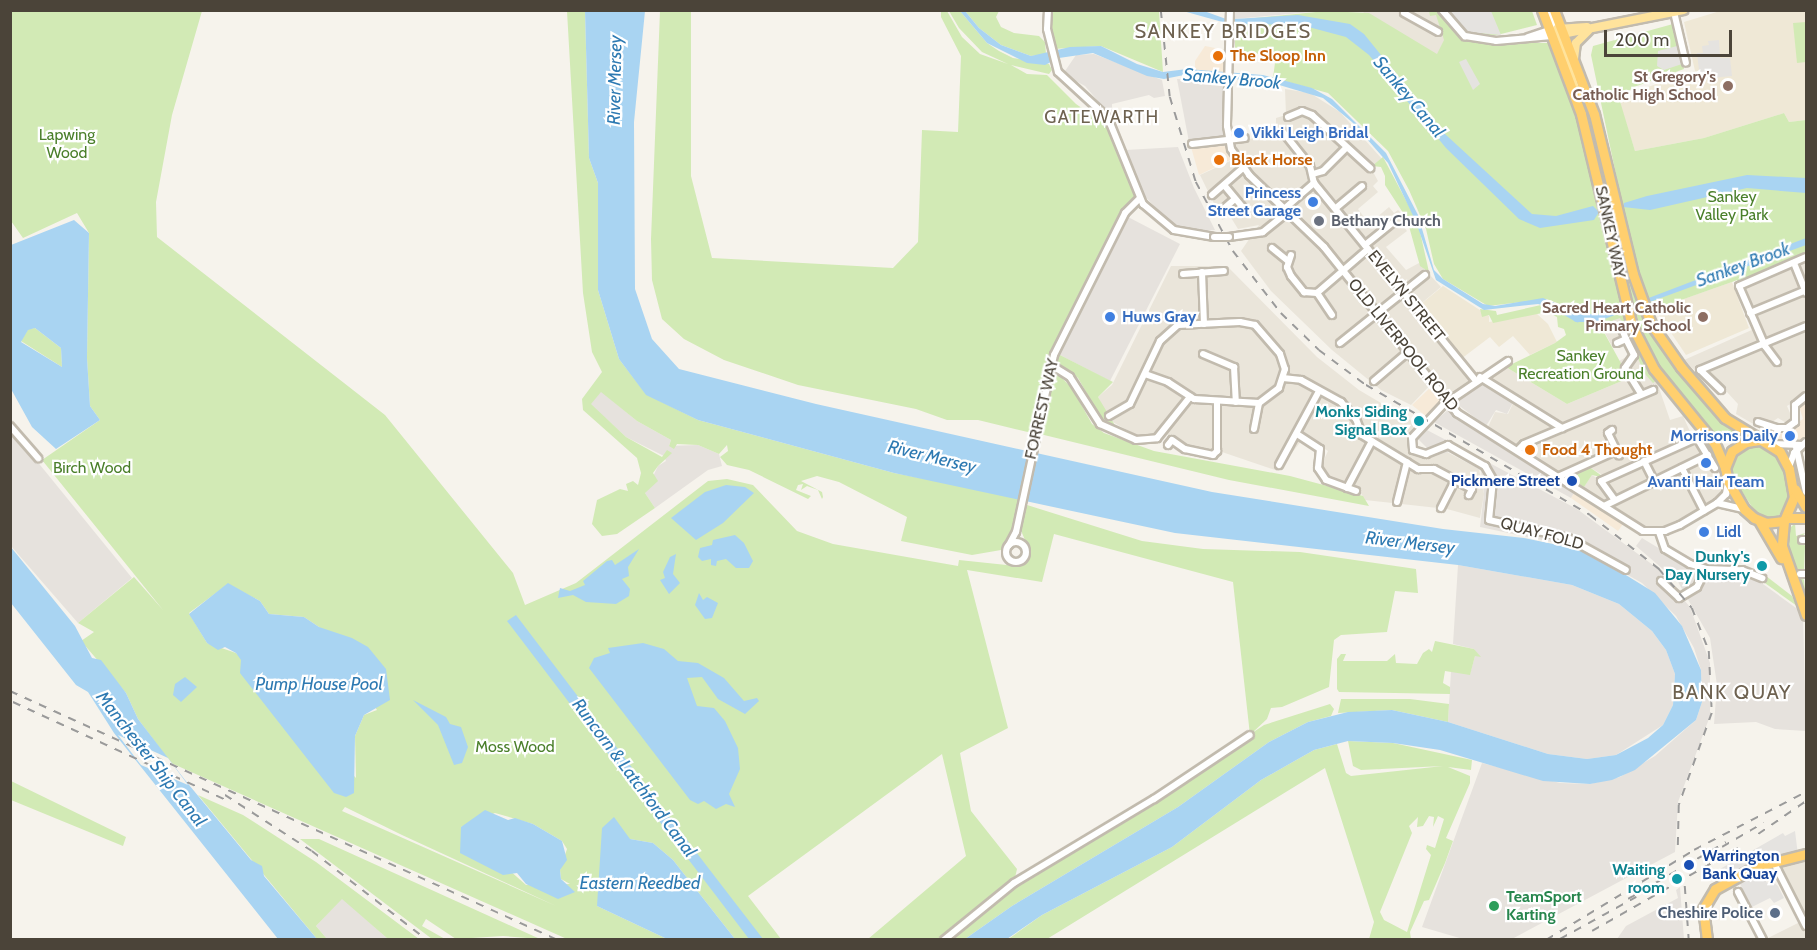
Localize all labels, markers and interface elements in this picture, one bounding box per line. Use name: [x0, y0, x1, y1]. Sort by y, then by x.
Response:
scale bar: [1607, 18, 1734, 56]
district label: SANKEY BRIDGES: [1134, 19, 1312, 43]
text: 200 m: [1615, 29, 1669, 51]
water label: River Mersey: [603, 35, 627, 125]
place label: The Sloop Inn: [1230, 46, 1326, 66]
marker: The Sloop Inn: [1211, 49, 1225, 63]
water label: Sankey Canal: [1369, 52, 1449, 142]
water label: Sankey Brook: [1182, 64, 1282, 94]
place label: St Gregory's Catholic High School: [1572, 67, 1716, 105]
marker: St Gregory's Catholic High School: [1721, 79, 1735, 93]
district label: GATEWARTH: [1044, 106, 1160, 128]
place label: Vikki Leigh Bridal: [1251, 123, 1368, 143]
park label: Lapwing Wood: [39, 125, 95, 163]
marker: Vikki Leigh Bridal: [1232, 126, 1246, 140]
place label: Black Horse: [1231, 150, 1313, 170]
marker: Black Horse: [1212, 153, 1226, 167]
place label: Princess Street Garage: [1208, 183, 1301, 221]
street label: SANKEY WAY: [1591, 184, 1629, 280]
park label: Sankey Valley Park: [1696, 187, 1768, 225]
marker: Princess Street Garage: [1306, 195, 1320, 209]
place label: Bethany Church: [1331, 211, 1441, 231]
marker: Bethany Church: [1312, 214, 1326, 228]
water label: Sankey Brook: [1693, 238, 1793, 292]
street label: EVELYN STREET: [1363, 247, 1449, 345]
street label: OLD LIVERPOOL ROAD: [1344, 275, 1462, 415]
place label: Sacred Heart Catholic Primary School: [1542, 298, 1691, 336]
place label: Huws Gray: [1122, 307, 1196, 327]
marker: Huws Gray: [1103, 310, 1117, 324]
marker: Sacred Heart Catholic Primary School: [1696, 310, 1710, 324]
park label: Sankey Recreation Ground: [1518, 346, 1644, 384]
street label: FORREST WAY: [1021, 357, 1063, 461]
place label: Monks Siding Signal Box: [1315, 402, 1407, 440]
marker: Monks Siding Signal Box: [1412, 414, 1426, 428]
place label: Morrisons Daily: [1670, 426, 1778, 446]
marker: Morrisons Daily: [1783, 429, 1797, 443]
water label: River Mersey: [886, 436, 978, 478]
place label: Food 4 Thought: [1542, 440, 1652, 460]
marker: Food 4 Thought: [1523, 443, 1537, 457]
marker: Avanti Hair Team: [1699, 456, 1713, 470]
park label: Birch Wood: [53, 458, 131, 478]
place label: Pickmere Street: [1451, 471, 1560, 491]
place label: Avanti Hair Team: [1648, 472, 1764, 492]
marker: Pickmere Street: [1565, 474, 1579, 488]
street label: QUAY FOLD: [1498, 514, 1586, 554]
place label: Lidl: [1716, 522, 1741, 542]
marker: Lidl: [1697, 525, 1711, 539]
water label: River Mersey: [1364, 527, 1456, 559]
place label: Dunky's Day Nursery: [1665, 547, 1750, 585]
marker: Dunky's Day Nursery: [1755, 559, 1769, 573]
water label: Pump House Pool: [255, 673, 383, 695]
district label: BANK QUAY: [1672, 680, 1792, 704]
water label: Manchester Ship Canal: [91, 687, 211, 831]
water label: Runcorn & Latchford Canal: [567, 694, 701, 862]
park label: Moss Wood: [475, 737, 555, 757]
place label: Warrington Bank Quay: [1702, 846, 1780, 884]
marker: Warrington Bank Quay: [1680, 856, 1698, 874]
place label: Waiting room: [1612, 860, 1665, 898]
water label: Eastern Reedbed: [580, 872, 700, 894]
marker: Waiting room: [1670, 872, 1684, 886]
place label: TeamSport Karting: [1506, 887, 1582, 925]
marker: TeamSport Karting: [1487, 899, 1501, 913]
place label: Cheshire Police: [1658, 903, 1763, 923]
marker: Cheshire Police: [1768, 906, 1782, 920]

